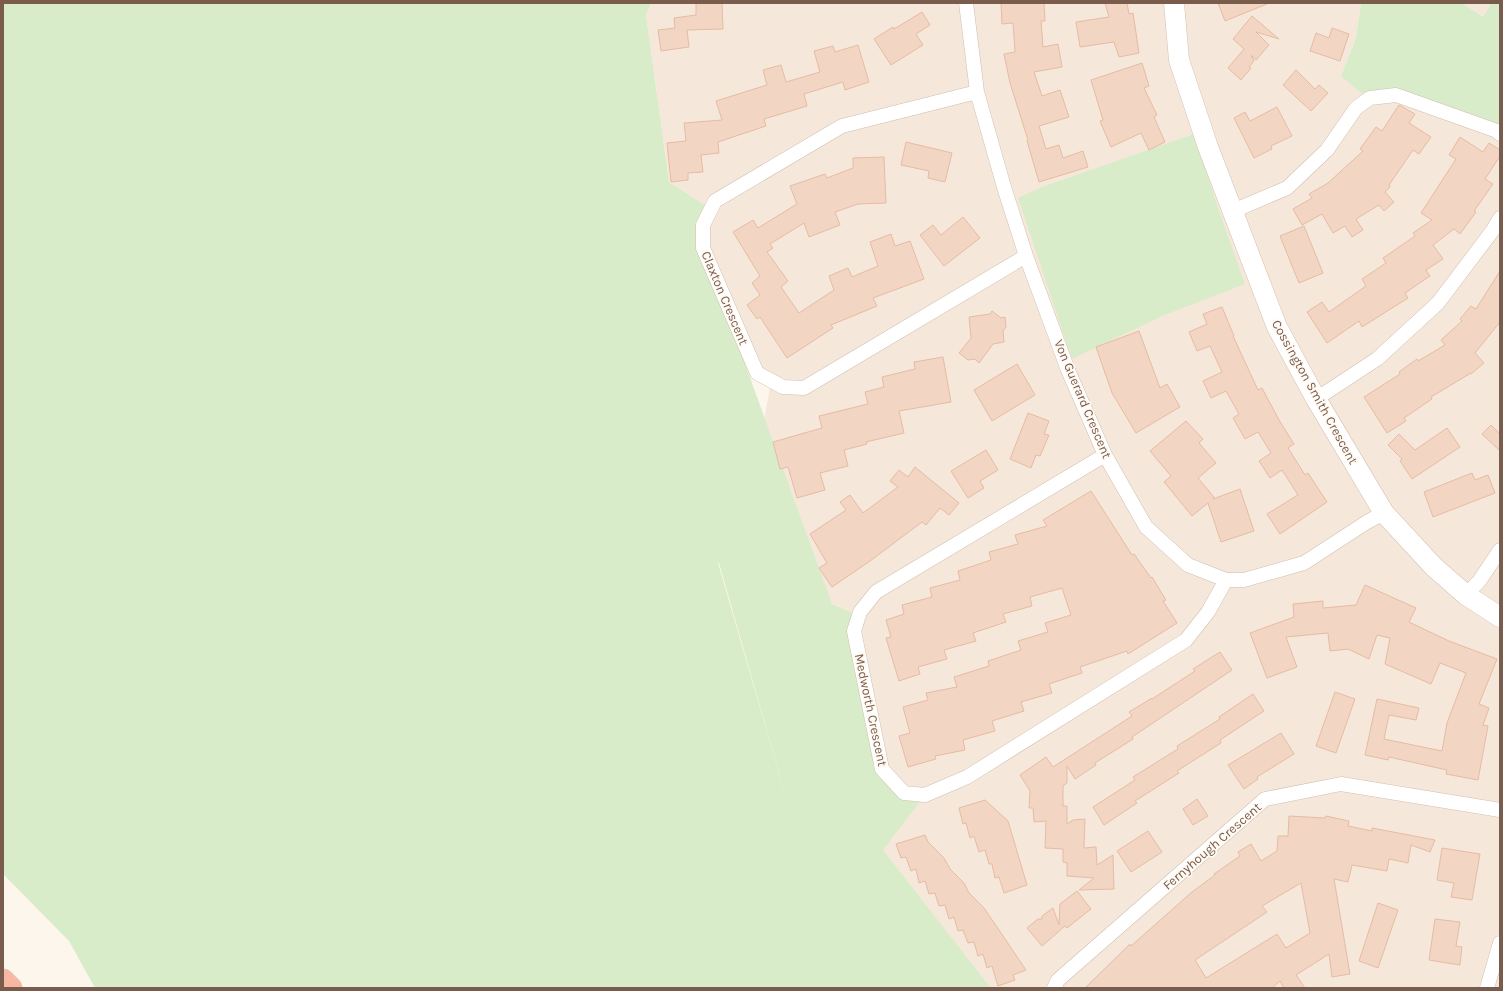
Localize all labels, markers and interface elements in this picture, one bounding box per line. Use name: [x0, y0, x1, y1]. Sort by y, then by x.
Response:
street label: Claxton Crescent: [698, 249, 752, 347]
street label: Cossington Smith Crescent: [1269, 317, 1361, 467]
street label: Von Guerard Crescent: [1051, 337, 1115, 461]
street label: Medworth Crescent: [852, 652, 890, 768]
street label: Fernyhough Crescent: [1160, 799, 1264, 893]

